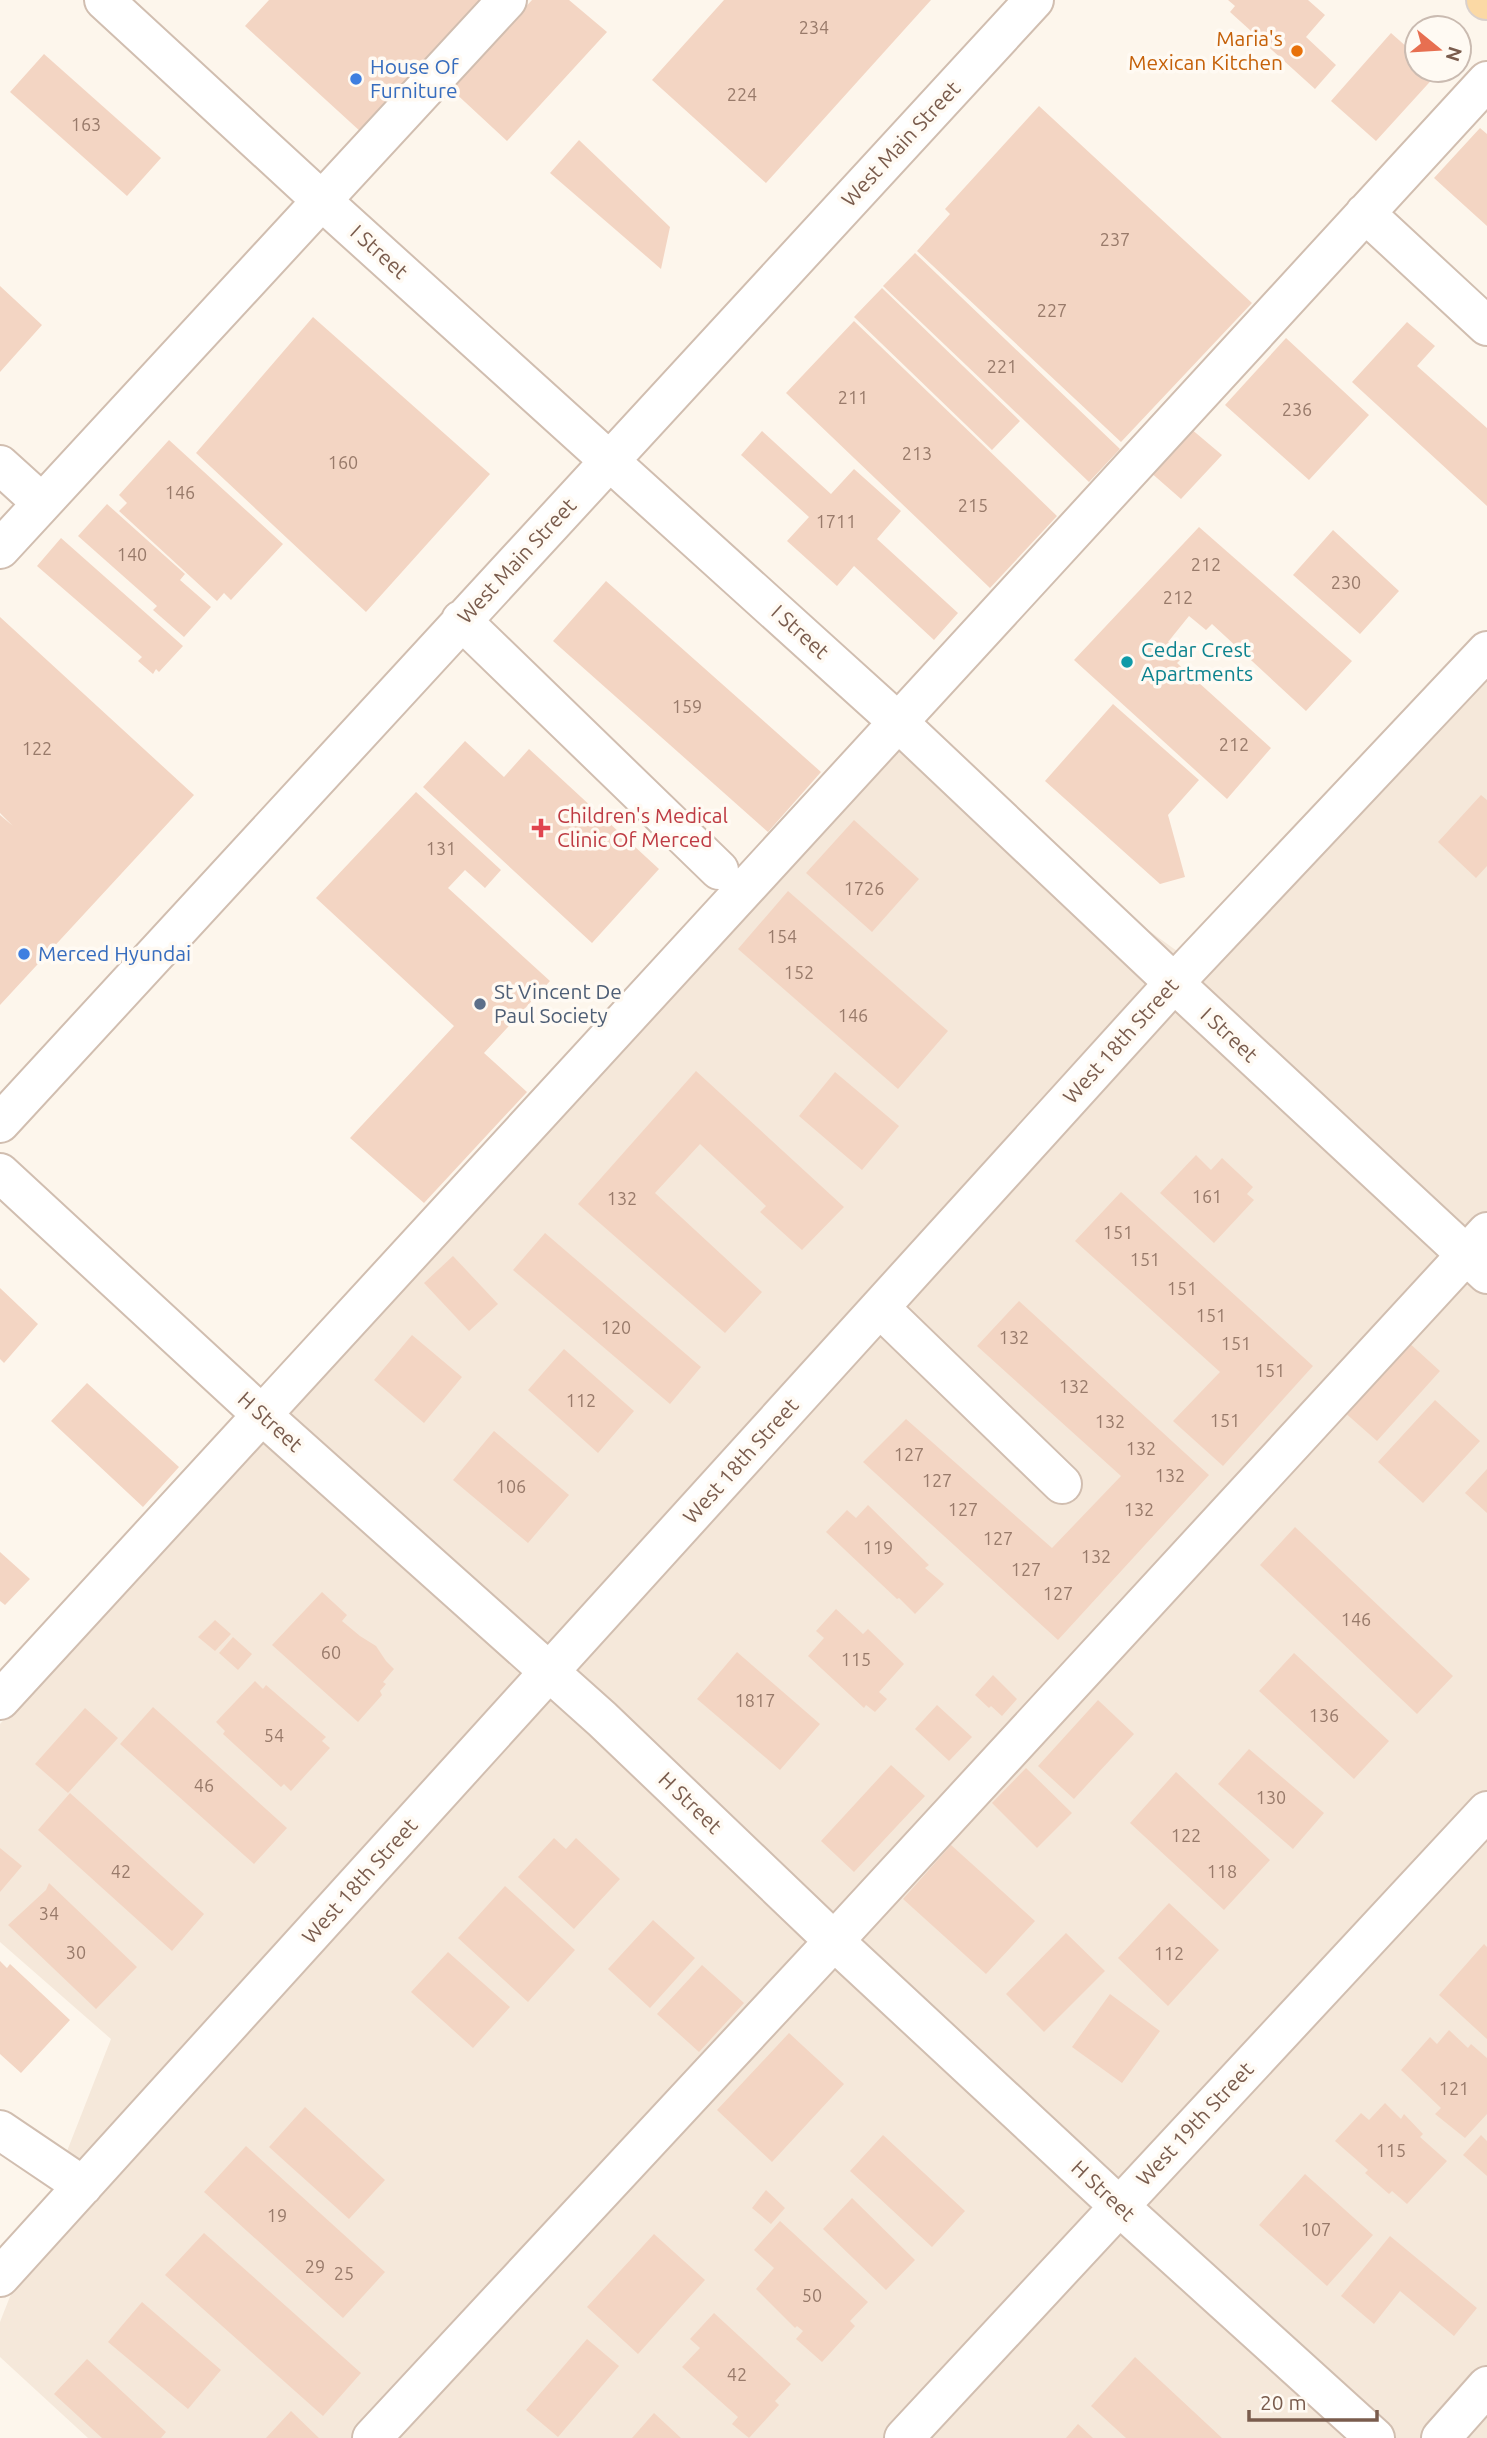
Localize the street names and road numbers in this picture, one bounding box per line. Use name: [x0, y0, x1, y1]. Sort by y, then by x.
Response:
street label: West Main Street: [836, 76, 964, 211]
street label: I Street: [346, 219, 413, 283]
street label: West Main Street: [452, 493, 580, 628]
street label: I Street: [767, 599, 834, 663]
street label: West 18th Street: [1058, 973, 1183, 1108]
street label: I Street: [1196, 1002, 1263, 1067]
street label: H Street: [234, 1386, 308, 1456]
street label: West 18th Street: [678, 1393, 803, 1528]
street label: H Street: [654, 1767, 727, 1838]
street label: West 18th Street: [297, 1813, 422, 1948]
street label: West 19th Street: [1131, 2057, 1258, 2190]
street label: H Street: [1067, 2155, 1140, 2226]

